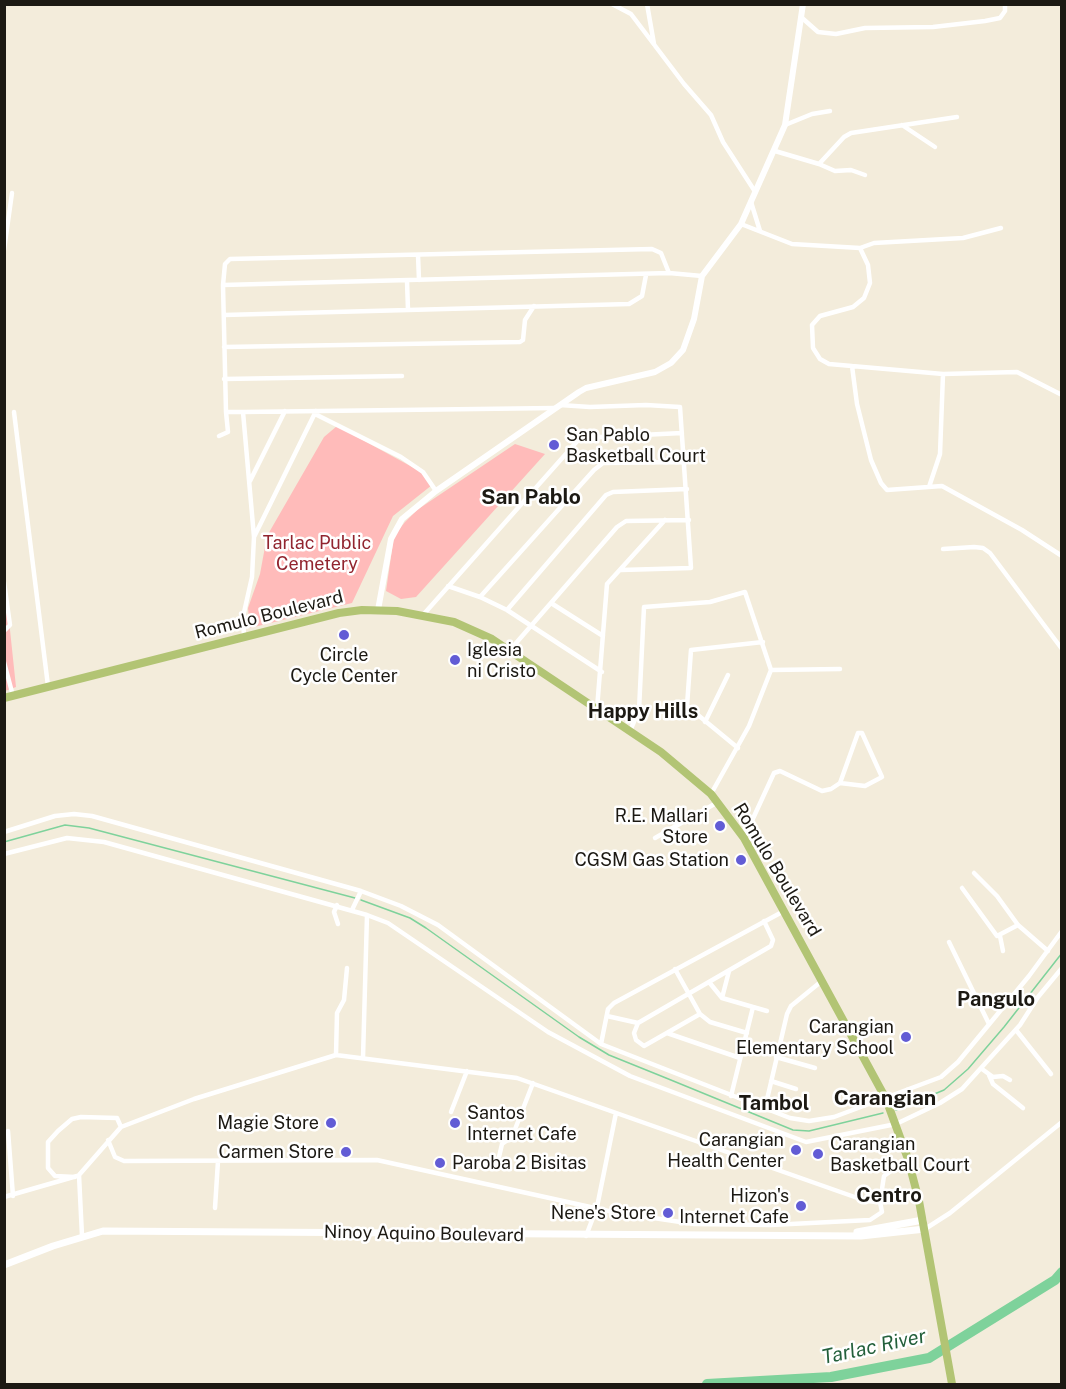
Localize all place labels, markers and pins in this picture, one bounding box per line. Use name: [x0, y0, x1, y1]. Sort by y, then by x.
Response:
place label: San Pablo Basketball Court: [566, 424, 706, 466]
marker: San Pablo Basketball Court: [547, 438, 561, 452]
marker: Circle Cycle Center: [337, 628, 351, 642]
place label: Iglesia ni Cristo: [467, 639, 536, 682]
place label: Circle Cycle Center: [290, 644, 398, 686]
marker: Iglesia ni Cristo: [448, 653, 462, 667]
place label: R.E. Mallari Store: [615, 805, 708, 848]
marker: R.E. Mallari Store: [713, 819, 727, 833]
place label: CGSM Gas Station: [574, 849, 729, 871]
marker: CGSM Gas Station: [734, 853, 748, 867]
place label: Carangian Elementary School: [736, 1016, 894, 1058]
marker: Carangian Elementary School: [899, 1030, 913, 1044]
place label: Santos Internet Cafe: [467, 1102, 577, 1144]
place label: Magie Store: [217, 1112, 319, 1134]
marker: Magie Store: [324, 1116, 338, 1130]
marker: Santos Internet Cafe: [448, 1116, 462, 1130]
place label: Carangian Health Center: [667, 1129, 784, 1172]
place label: Carangian Basketball Court: [830, 1133, 970, 1176]
place label: Carmen Store: [218, 1141, 334, 1163]
marker: Carangian Health Center: [789, 1143, 803, 1157]
marker: Carmen Store: [339, 1145, 353, 1159]
marker: Carangian Basketball Court: [811, 1147, 825, 1161]
place label: Paroba 2 Bisitas: [452, 1152, 586, 1174]
marker: Paroba 2 Bisitas: [433, 1156, 447, 1170]
place label: Hizon's Internet Cafe: [679, 1185, 789, 1228]
marker: Hizon's Internet Cafe: [794, 1199, 808, 1213]
place label: Nene's Store: [551, 1202, 656, 1224]
marker: Nene's Store: [661, 1206, 675, 1220]

